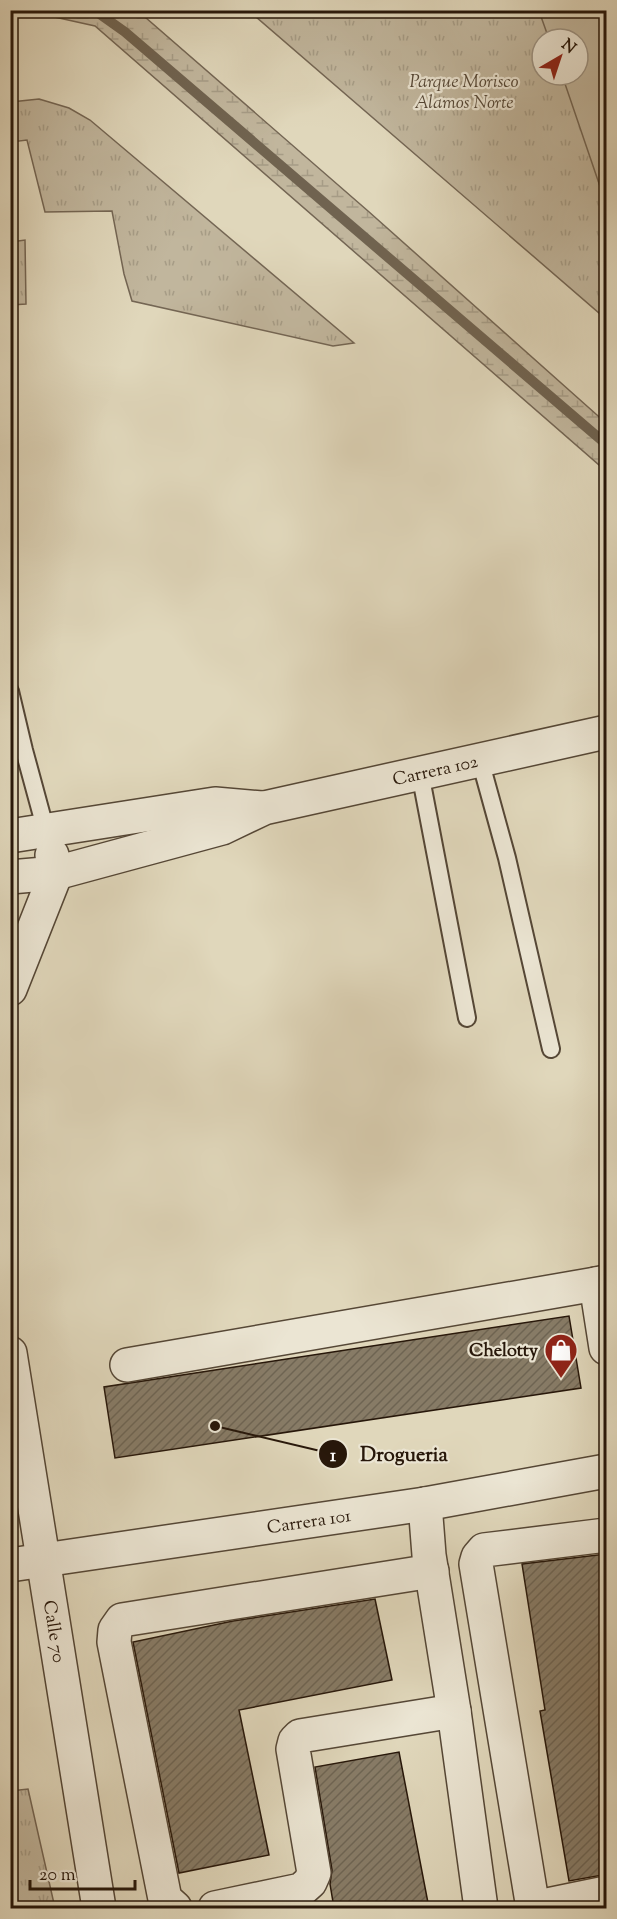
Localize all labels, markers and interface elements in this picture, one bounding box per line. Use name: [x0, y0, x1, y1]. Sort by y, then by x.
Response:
north arrow: [530, 27, 590, 87]
text: N: [556, 34, 580, 60]
park label: Parque Morisco Alamos Norte: [409, 70, 519, 117]
street label: Carrera 102: [390, 750, 481, 794]
shop icon: Chelotty: [543, 1332, 579, 1379]
place label: Chelotty: [469, 1339, 538, 1365]
callout: Drogueria: [318, 1435, 459, 1473]
text: Drogueria: [360, 1442, 448, 1471]
text: 1: [330, 1444, 337, 1470]
street label: Carrera 101: [265, 1504, 353, 1542]
street label: Calle 70: [35, 1599, 70, 1665]
scale bar: [30, 1853, 135, 1891]
text: 20 m: [39, 1863, 76, 1889]

